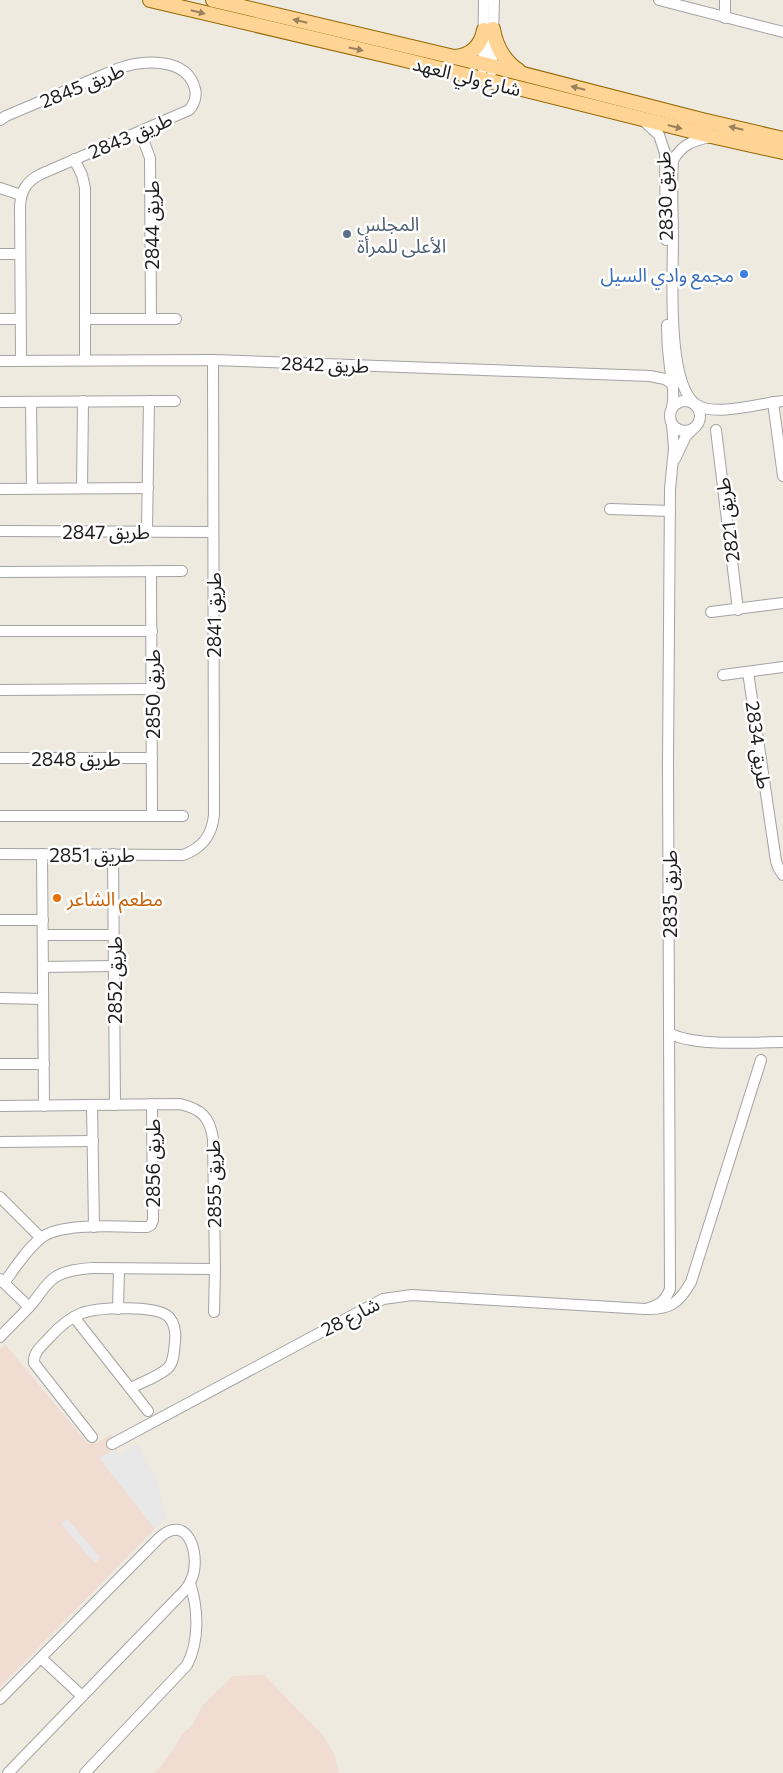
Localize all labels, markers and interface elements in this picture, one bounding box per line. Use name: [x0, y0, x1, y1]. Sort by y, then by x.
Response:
one-way arrow: [190, 8, 205, 16]
one-way arrow: [292, 17, 307, 25]
one-way arrow: [348, 46, 364, 54]
street label: شارع ولي العهد: [409, 51, 524, 105]
street label: طريق 2845: [37, 58, 128, 113]
one-way arrow: [570, 84, 585, 92]
street label: طريق 2843: [85, 107, 176, 164]
one-way arrow: [668, 123, 683, 131]
one-way arrow: [728, 124, 743, 132]
street label: طريق 2830: [651, 151, 678, 241]
street label: طريق 2844: [140, 180, 164, 270]
place label: المجلس الأعلى للمرأة: [357, 212, 446, 258]
marker: المجلس الأعلى للمرأة: [341, 228, 353, 240]
place label: مجمع وادي السيل: [600, 263, 734, 290]
marker: مجمع وادي السيل: [738, 268, 750, 280]
street label: طريق 2842: [280, 351, 370, 378]
street label: طريق 2821: [710, 476, 745, 564]
street label: طريق 2847: [62, 520, 150, 544]
street label: طريق 2841: [202, 572, 226, 658]
street label: طريق 2850: [141, 649, 165, 739]
street label: طريق 2834: [740, 699, 777, 791]
street label: طريق 2848: [31, 747, 121, 771]
street label: طريق 2851: [49, 843, 135, 867]
street label: طريق 2835: [658, 850, 682, 938]
place label: مطعم الشاعر: [66, 887, 163, 914]
marker: مطعم الشاعر: [51, 892, 63, 904]
street label: طريق 2852: [103, 936, 127, 1024]
street label: طريق 2856: [141, 1118, 165, 1207]
street label: طريق 2855: [201, 1139, 226, 1228]
street label: شارع 28: [317, 1292, 385, 1343]

